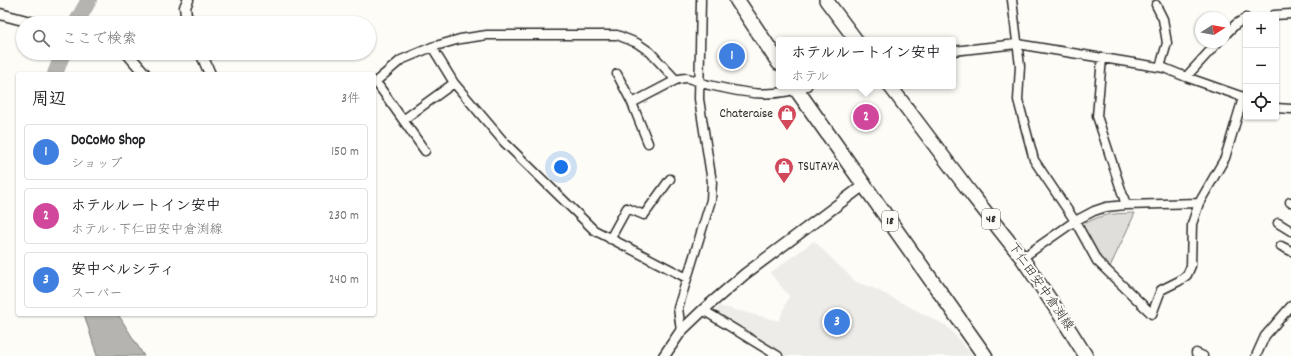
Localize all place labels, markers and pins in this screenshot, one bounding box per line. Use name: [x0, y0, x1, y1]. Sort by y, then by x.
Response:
pin: 1: [719, 41, 745, 71]
pin: 2: [853, 102, 879, 132]
shop icon: Chateraise: [776, 103, 798, 131]
place label: Chateraise: [720, 105, 773, 124]
shop icon: TSUTAYA: [773, 156, 795, 184]
place label: TSUTAYA: [798, 158, 839, 177]
pin: 3: [824, 307, 850, 337]

